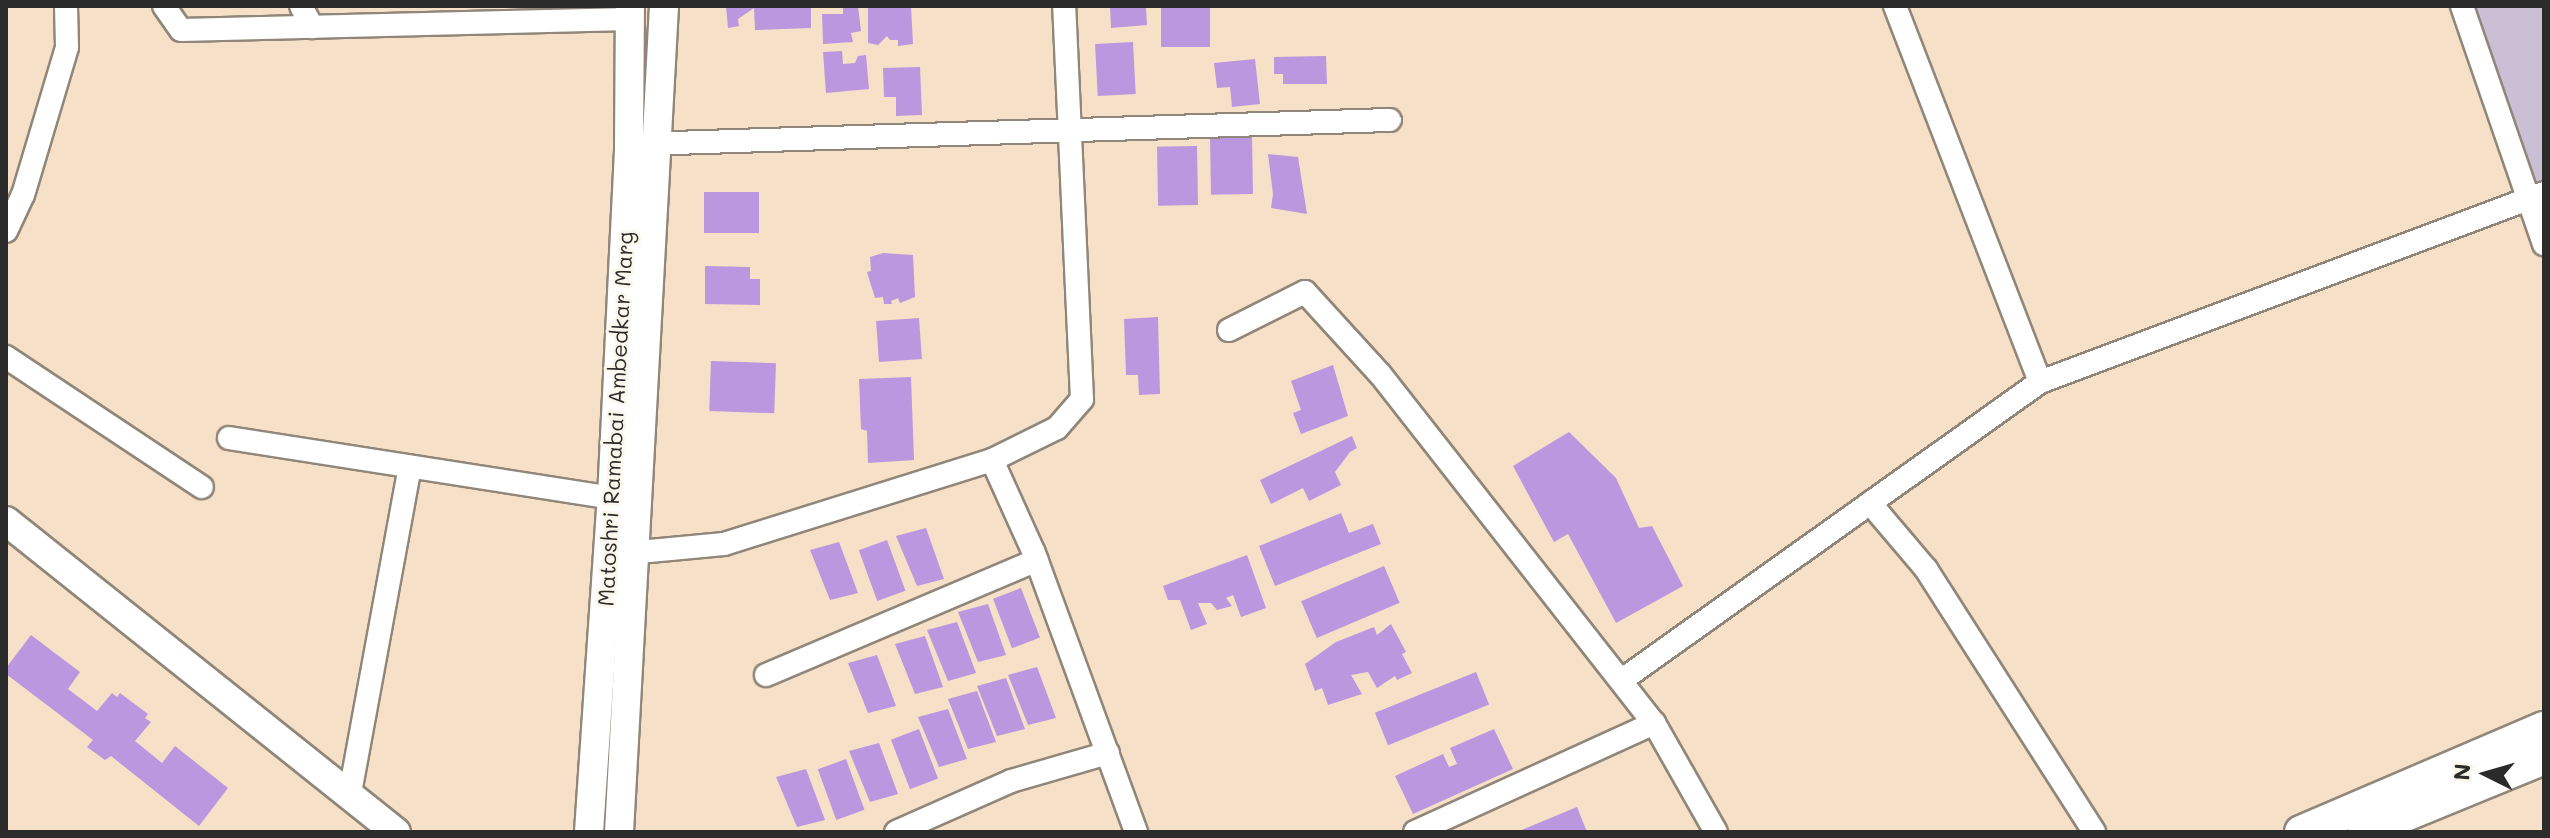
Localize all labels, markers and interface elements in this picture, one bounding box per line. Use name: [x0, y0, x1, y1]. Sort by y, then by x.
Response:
street label: Matoshri Ramabai Ambedkar Marg: [592, 231, 638, 607]
north arrow: [2446, 734, 2526, 814]
text: N: [2446, 762, 2477, 781]

